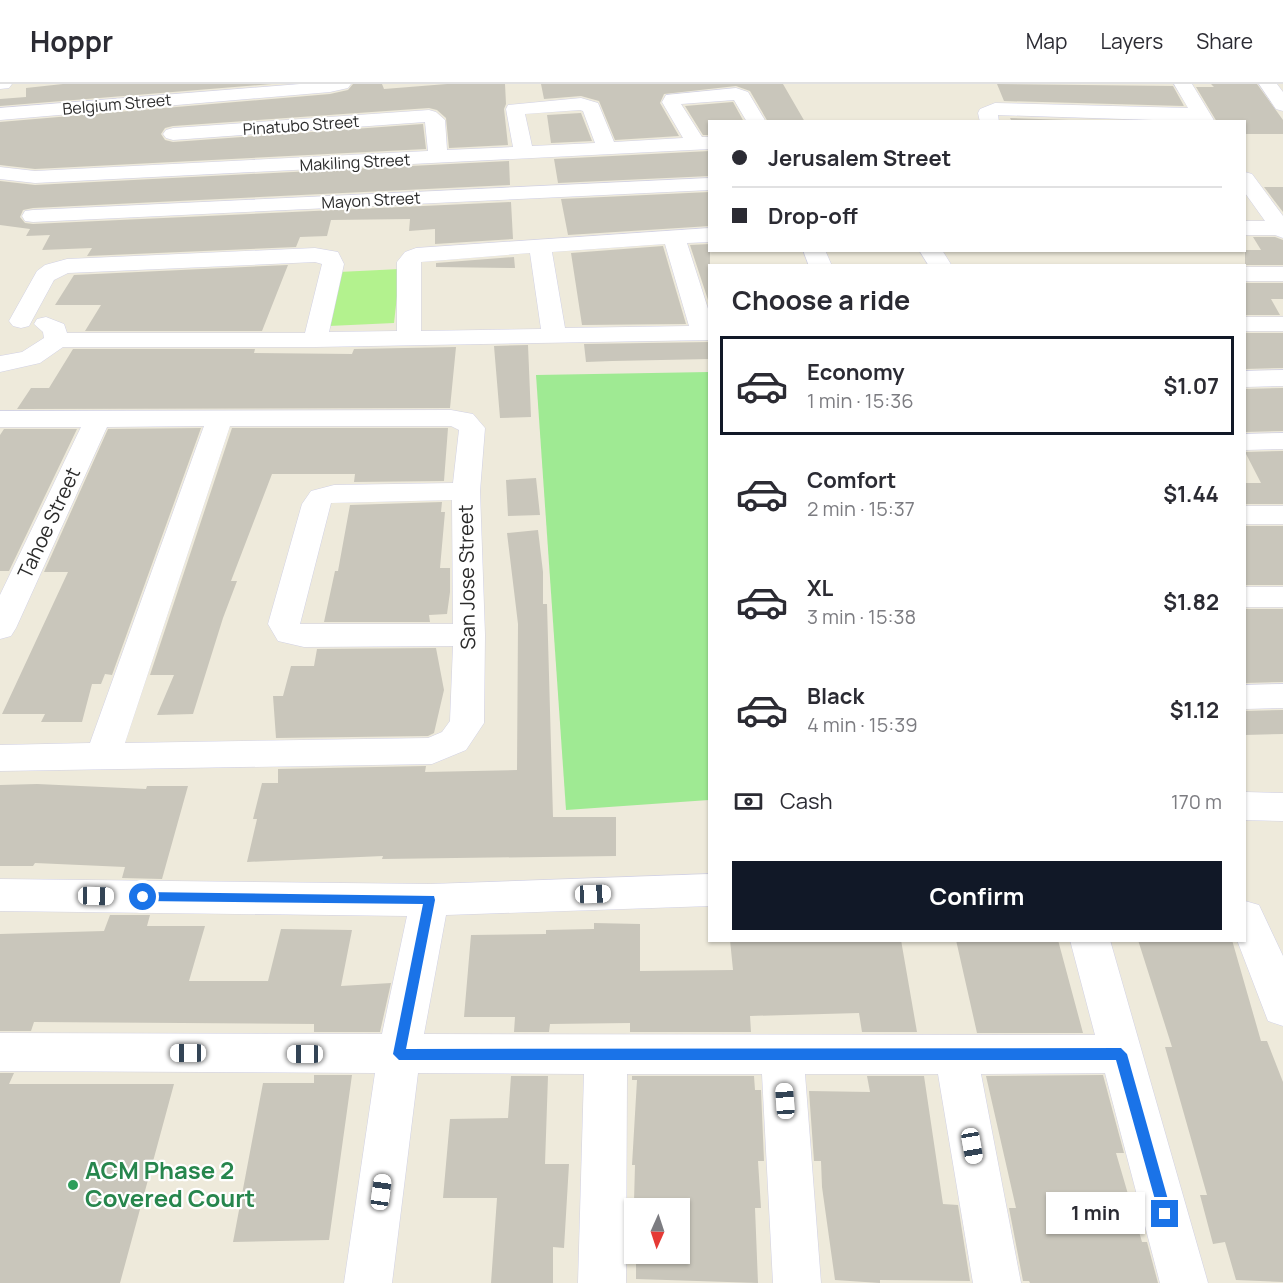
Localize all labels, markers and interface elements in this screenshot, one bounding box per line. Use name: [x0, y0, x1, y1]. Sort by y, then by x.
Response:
text: Hoppr: [30, 22, 113, 60]
text: Map: [1026, 27, 1067, 55]
text: Layers: [1100, 27, 1163, 55]
text: Share: [1196, 27, 1253, 55]
street label: Belgium Street: [62, 88, 172, 120]
street label: Pinatubo Street: [242, 110, 360, 140]
text: Jerusalem Street: [768, 143, 951, 173]
street label: Makiling Street: [299, 148, 411, 176]
street label: Mayon Street: [321, 186, 421, 214]
text: Drop-off: [768, 201, 858, 231]
text: Choose a ride: [732, 281, 910, 318]
text: Economy: [807, 357, 905, 387]
icon: car: [735, 359, 789, 413]
text: $1.07: [1164, 371, 1219, 401]
text: 1 min · 15:36: [807, 387, 914, 414]
street label: Tahoe Street: [11, 463, 86, 583]
text: Comfort: [807, 465, 896, 495]
icon: car: [735, 467, 789, 521]
text: $1.44: [1163, 479, 1219, 509]
text: 2 min · 15:37: [807, 495, 915, 522]
street label: San Jose Street: [452, 504, 481, 650]
text: XL: [807, 573, 833, 603]
icon: car: [735, 575, 789, 629]
text: $1.82: [1163, 587, 1219, 617]
text: 3 min · 15:38: [807, 603, 916, 630]
text: Black: [807, 681, 864, 711]
icon: car: [735, 683, 789, 737]
text: $1.12: [1170, 695, 1219, 725]
text: 4 min · 15:39: [807, 711, 918, 738]
icon: cash: [732, 785, 765, 818]
text: Cash: [780, 786, 833, 816]
text: 170 m: [1171, 788, 1222, 815]
button: Confirm: [732, 861, 1222, 930]
route start: [129, 883, 156, 910]
car: [575, 884, 611, 904]
car: [78, 887, 114, 905]
car: [170, 1044, 206, 1062]
car: [287, 1045, 323, 1063]
car: [775, 1082, 795, 1120]
car: [960, 1127, 984, 1165]
place label: ACM Phase 2 Covered Court: [85, 1153, 255, 1214]
car: [370, 1173, 392, 1211]
marker: ACM Phase 2 Covered Court: [66, 1178, 80, 1192]
callout: 1 min: [1045, 1193, 1144, 1235]
north arrow: [624, 1198, 690, 1264]
map controls: [624, 1198, 690, 1264]
text: 1 min: [1071, 1199, 1120, 1226]
route end: [1151, 1200, 1178, 1227]

